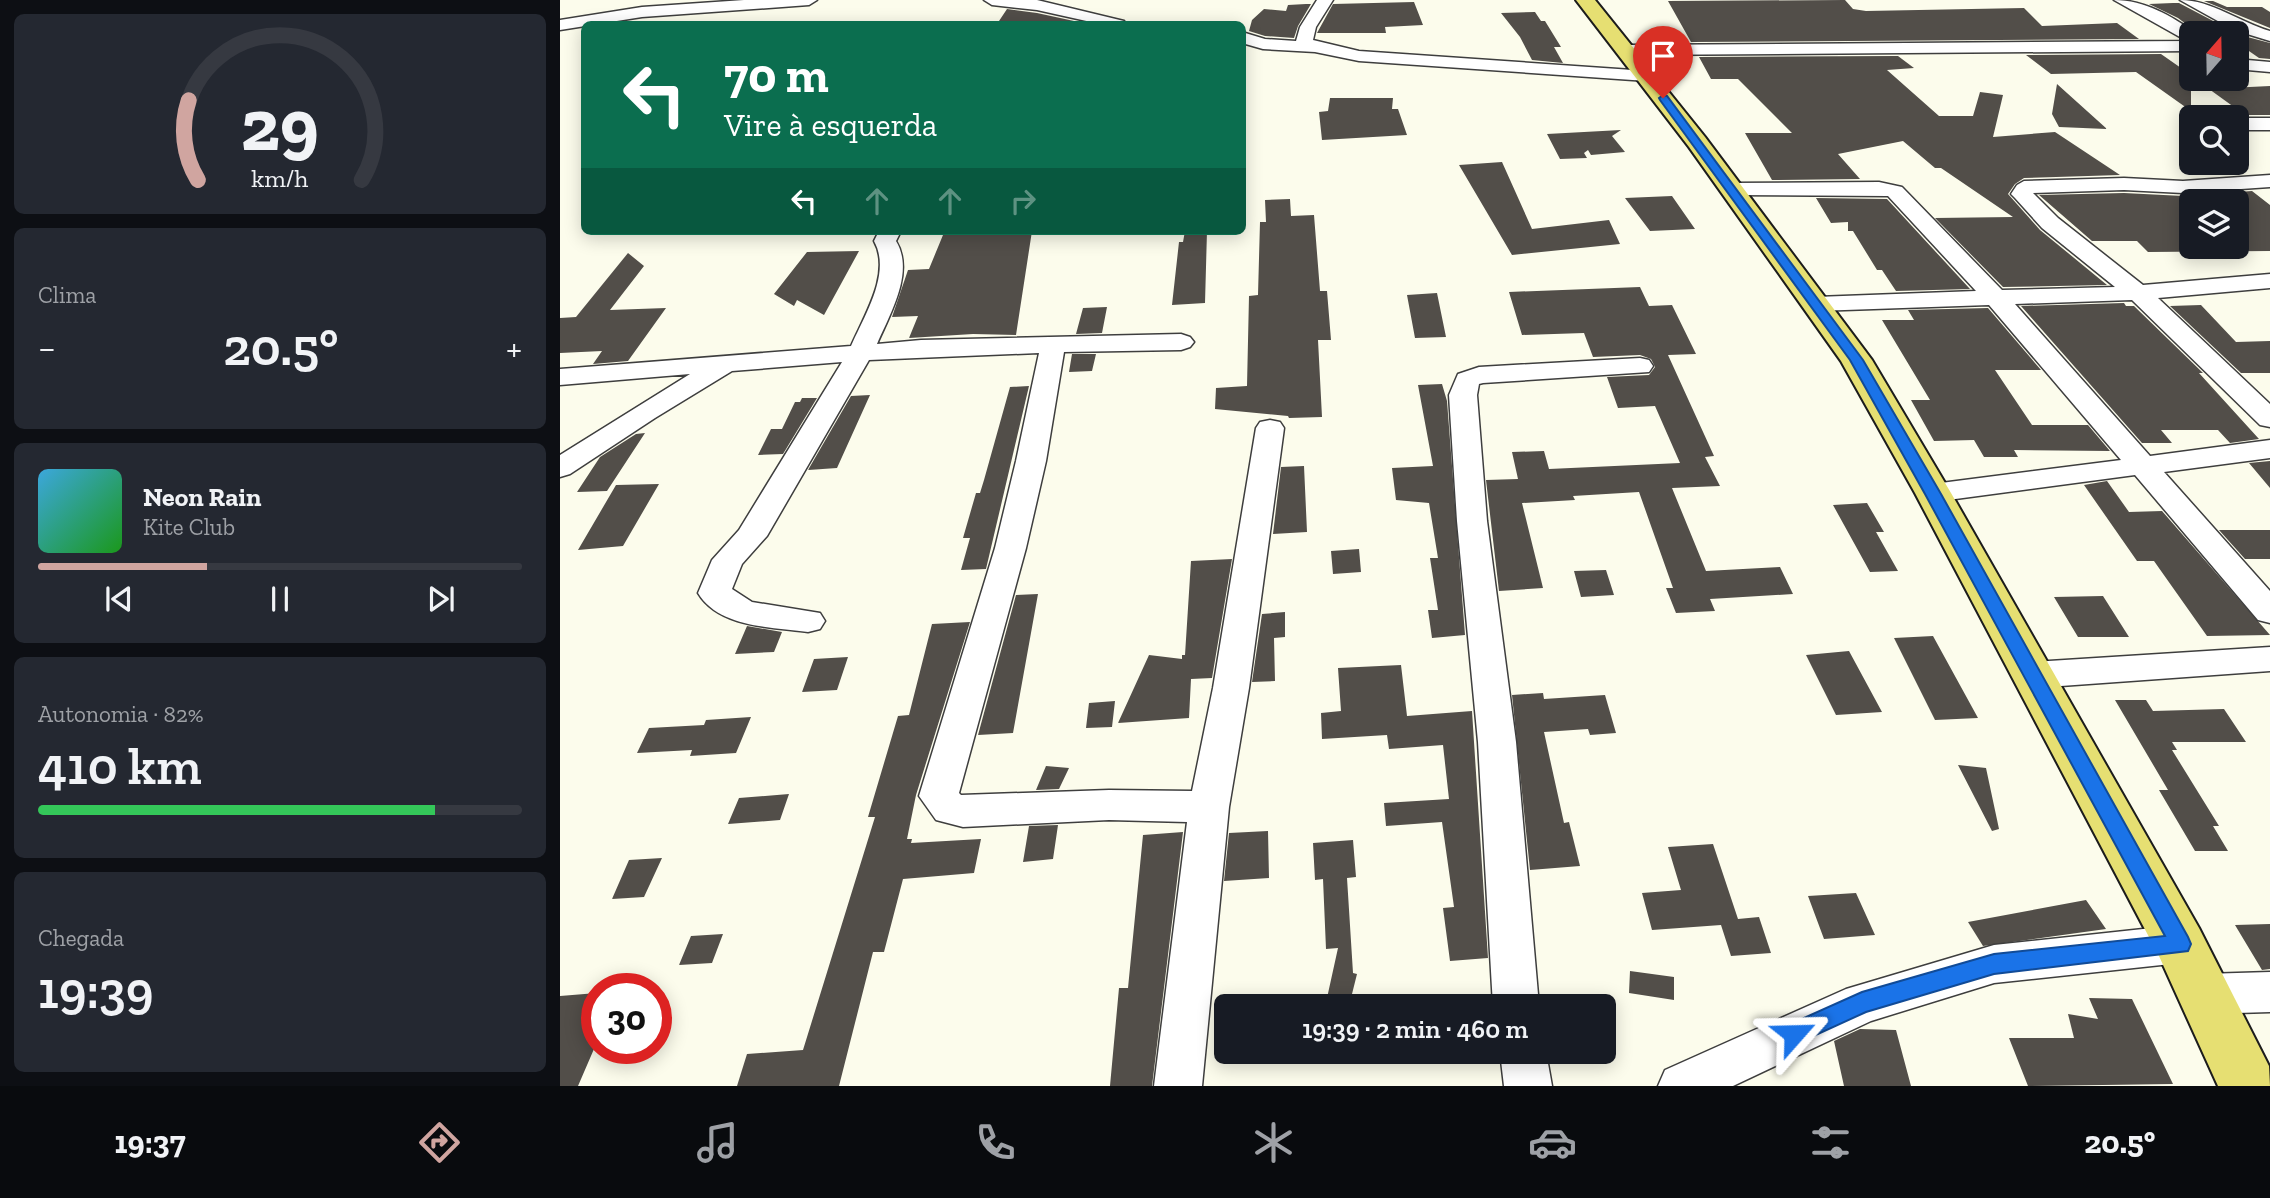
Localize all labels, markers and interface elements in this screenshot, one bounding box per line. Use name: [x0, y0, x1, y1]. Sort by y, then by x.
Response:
north arrow: [2179, 21, 2249, 91]
map controls: [2179, 21, 2249, 259]
pin: [1633, 26, 1693, 98]
icon: arrive: [1644, 37, 1682, 75]
text: 70 m: [724, 46, 829, 105]
icon: left: [609, 49, 700, 140]
text: 29: [241, 82, 319, 170]
button: search: [2179, 105, 2249, 175]
text: Vire à esquerda: [724, 106, 937, 144]
text: km/h: [251, 163, 309, 193]
icon: left: [785, 182, 823, 220]
icon: ahead: [858, 182, 896, 220]
icon: ahead: [931, 182, 969, 220]
icon: right: [1004, 182, 1042, 220]
button: layers: [2179, 189, 2249, 259]
text: Clima: [38, 281, 96, 309]
text: 20.5°: [223, 316, 339, 378]
text: −: [38, 325, 56, 371]
text: +: [506, 325, 522, 371]
text: Neon Rain: [143, 481, 261, 513]
text: Kite Club: [143, 513, 235, 541]
icon: previous: [100, 580, 138, 618]
icon: pause: [261, 580, 299, 618]
icon: next: [422, 580, 460, 618]
text: Autonomia · 82%: [38, 700, 204, 728]
text: 410 km: [38, 735, 202, 797]
text: Chegada: [38, 924, 124, 952]
text: 19:39: [38, 959, 153, 1021]
speed limit sign: 30: [581, 973, 672, 1064]
position arrow: [1757, 997, 1831, 1071]
text: 19:39 · 2 min · 460 m: [1302, 1013, 1528, 1045]
icon: directions: [415, 1118, 464, 1167]
icon: music: [693, 1118, 742, 1167]
icon: phone: [971, 1118, 1020, 1167]
icon: climate: [1249, 1118, 1298, 1167]
icon: car: [1528, 1118, 1577, 1167]
icon: filters: [1806, 1118, 1855, 1167]
text: 19:37: [115, 1123, 186, 1161]
text: 20.5°: [2084, 1123, 2155, 1161]

